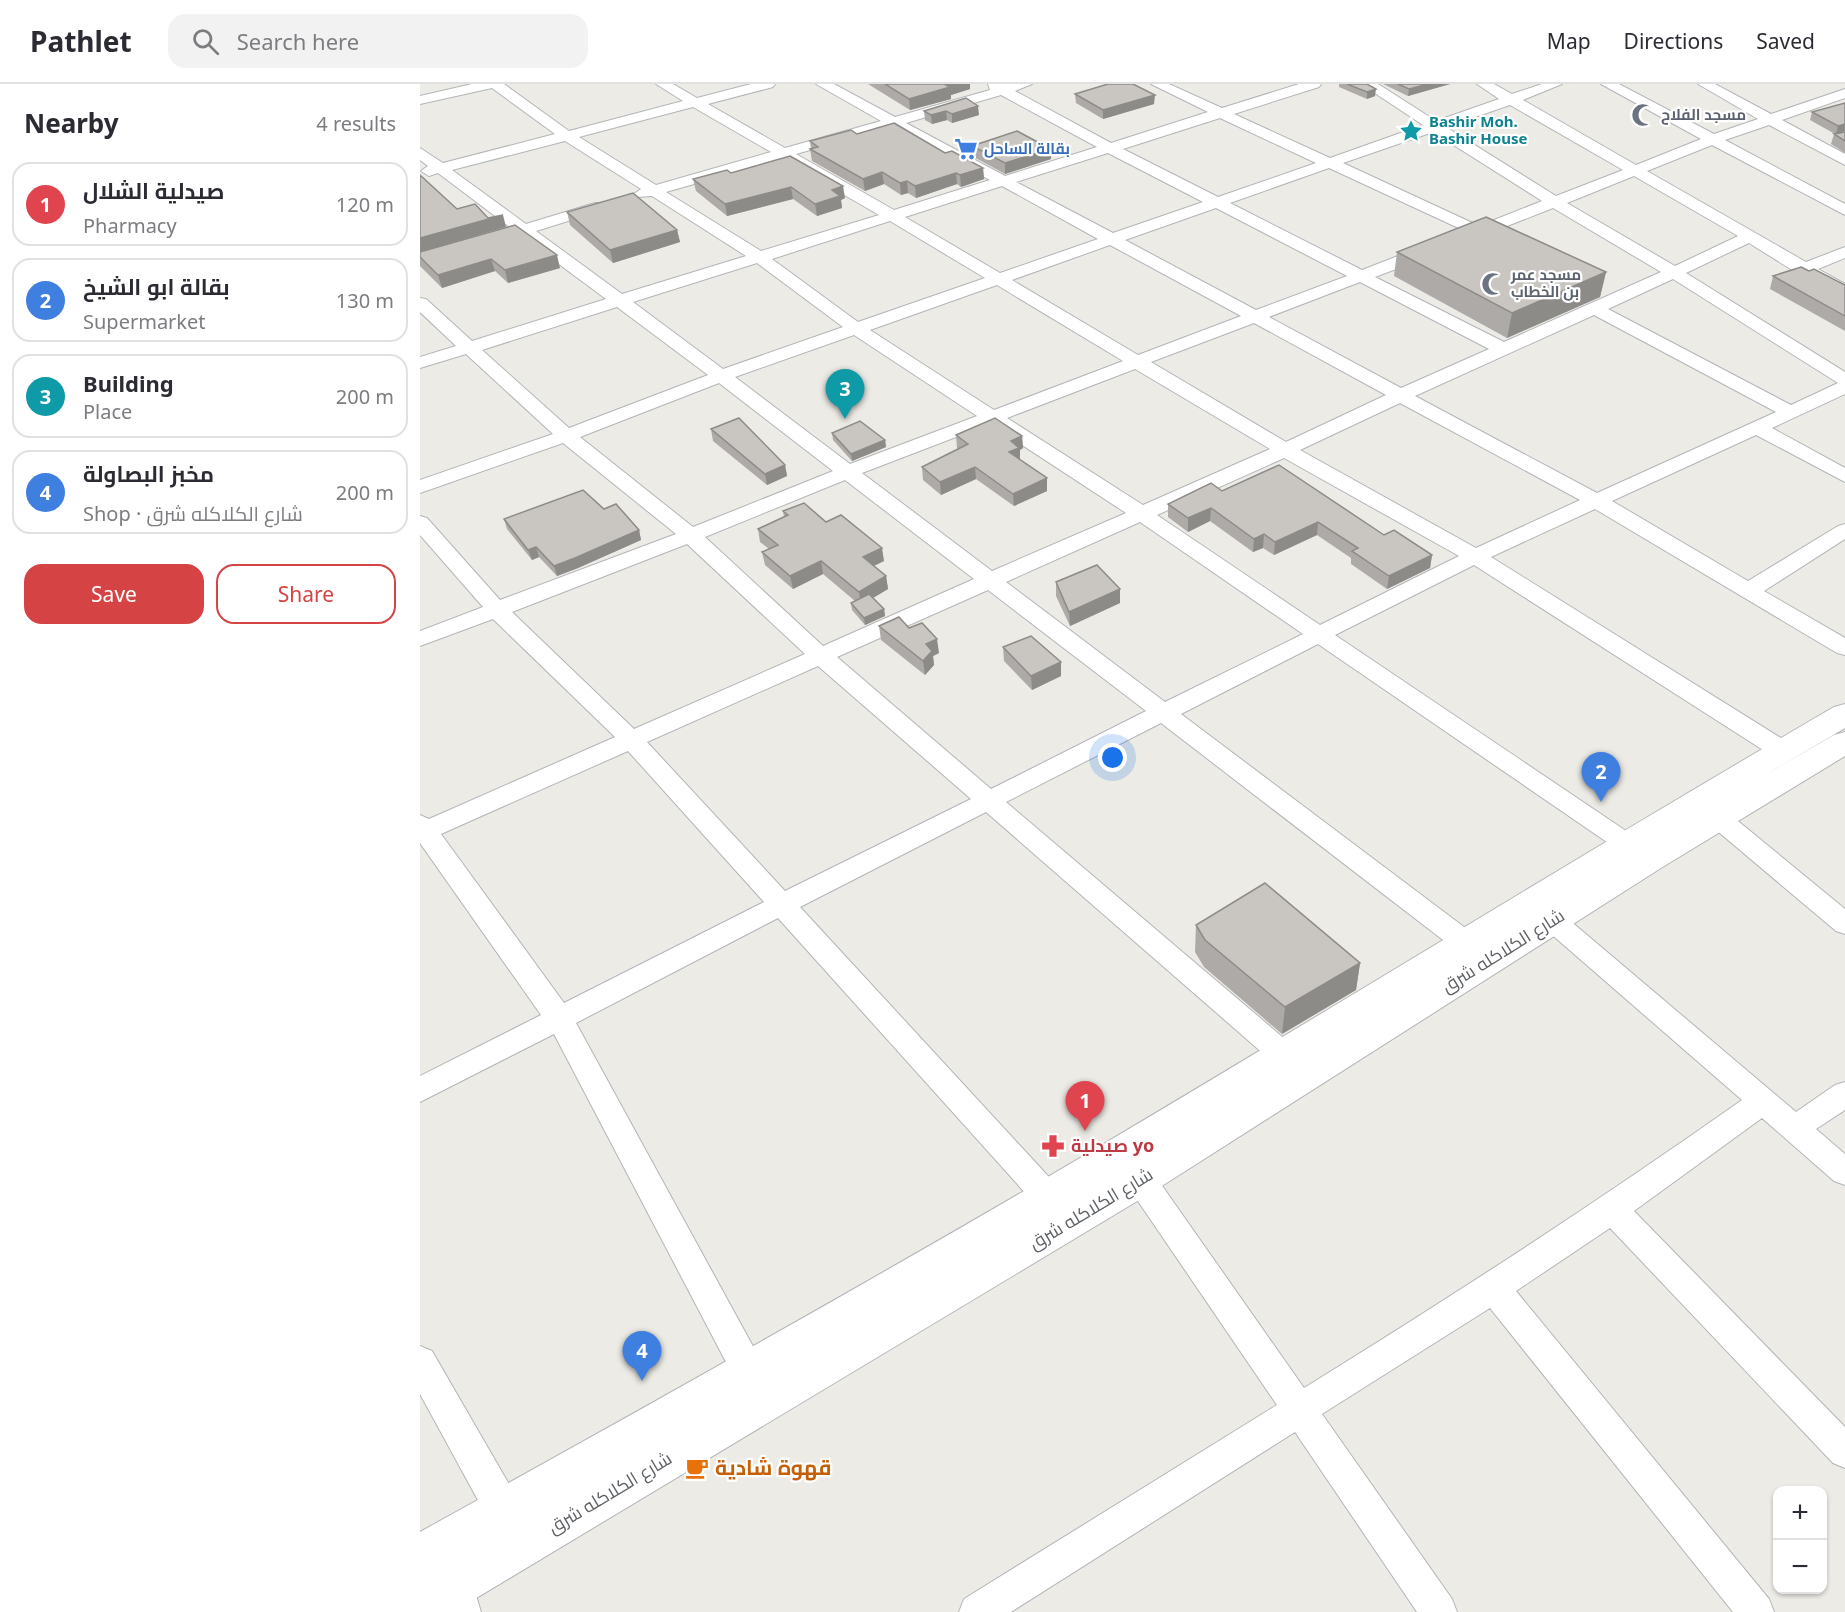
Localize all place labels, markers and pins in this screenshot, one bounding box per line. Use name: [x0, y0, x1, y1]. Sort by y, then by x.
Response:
mosque icon: مسجد الفلاح: [1630, 102, 1656, 128]
place label: مسجد الفلاح: [1661, 104, 1746, 125]
place label: Bashir Moh. Bashir House: [1429, 111, 1527, 148]
place icon: Bashir Moh. Bashir House: [1398, 118, 1424, 144]
supermarket icon: بقالة الساحل: [953, 136, 979, 162]
place label: بقالة الساحل: [984, 138, 1070, 158]
place label: مسجد عمر بن الخطاب: [1510, 264, 1581, 301]
mosque icon: مسجد عمر بن الخطاب: [1480, 271, 1506, 297]
pin: 3: [826, 370, 864, 419]
pin: 2: [1582, 752, 1620, 802]
pin: 1: [1066, 1082, 1104, 1131]
pharmacy icon: صيدلية yo: [1040, 1133, 1066, 1159]
place label: صيدلية yo: [1071, 1133, 1154, 1157]
pin: 4: [622, 1332, 662, 1381]
place label: قهوة شادية: [715, 1453, 832, 1481]
cafe icon: قهوة شادية: [684, 1455, 710, 1481]

